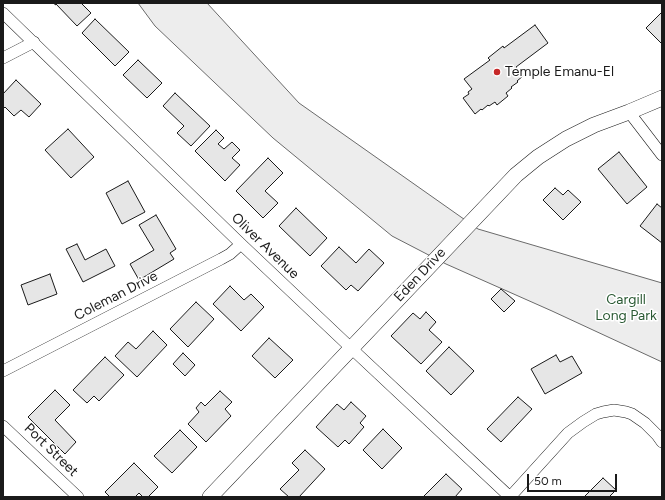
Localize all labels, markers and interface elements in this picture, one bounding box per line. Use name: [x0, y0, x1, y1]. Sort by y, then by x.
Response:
place label: Temple Emanu-El: [505, 64, 614, 80]
marker: Temple Emanu-El: [492, 67, 502, 77]
street label: Oliver Avenue: [228, 210, 302, 282]
street label: Eden Drive: [391, 244, 449, 306]
street label: Coleman Drive: [71, 268, 161, 324]
park label: Cargill Long Park: [595, 292, 657, 324]
street label: Port Street: [20, 420, 82, 480]
scale bar: [529, 466, 619, 492]
text: 50 m: [534, 474, 562, 488]

